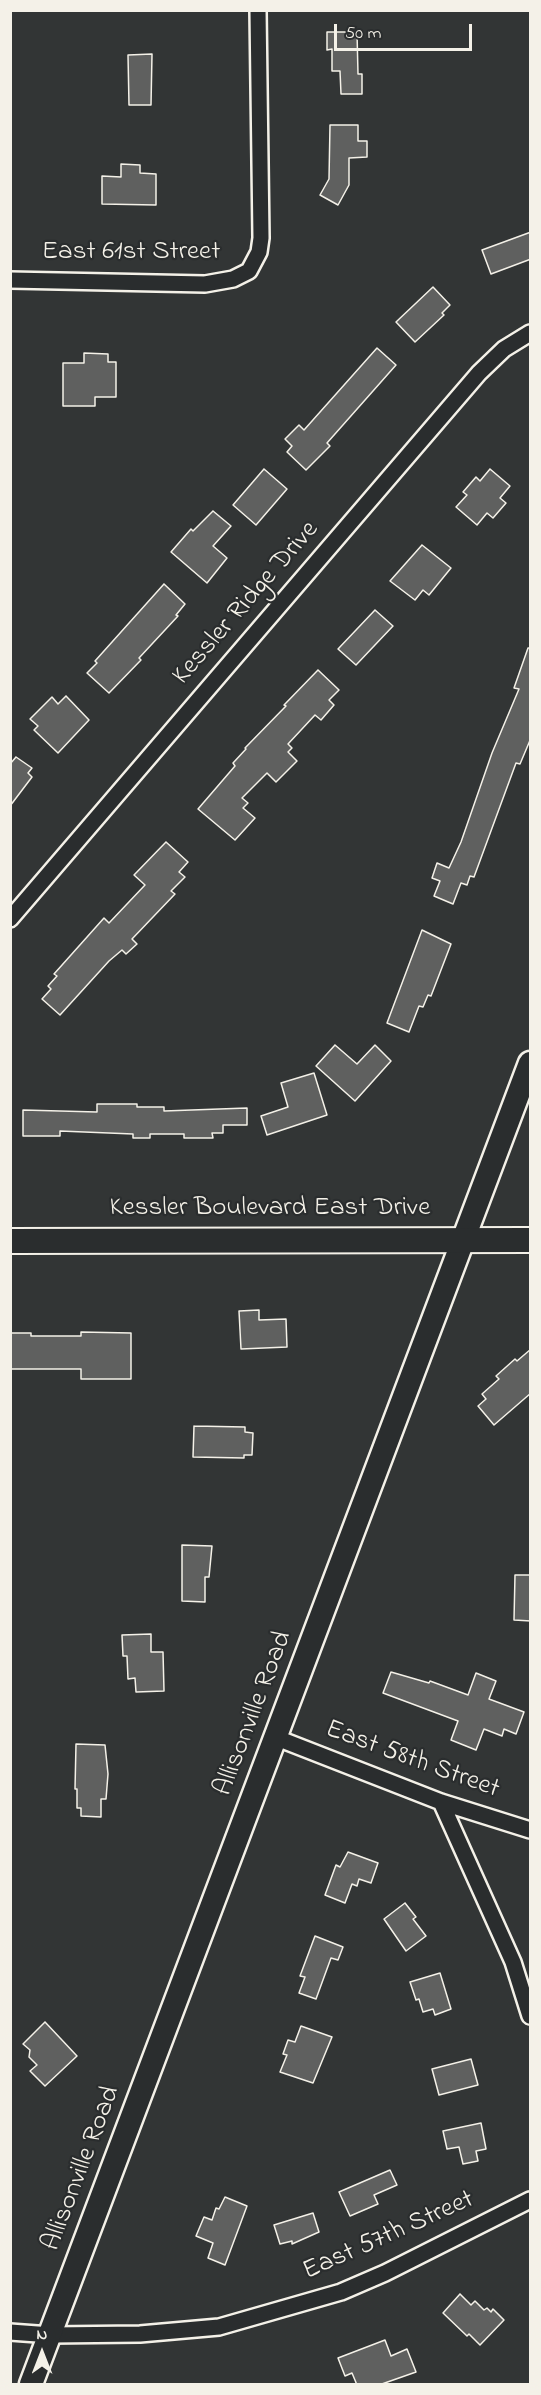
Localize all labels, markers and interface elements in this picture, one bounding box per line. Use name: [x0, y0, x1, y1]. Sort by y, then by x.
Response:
scale bar: [337, 12, 475, 50]
text: 50 m: [345, 21, 382, 47]
street label: East 61st Street: [42, 238, 220, 270]
street label: Kessler Ridge Drive: [167, 515, 327, 693]
street label: Kessler Boulevard East Drive: [110, 1194, 430, 1226]
street label: Allisonville Road: [209, 1627, 301, 1801]
street label: East 58th Street: [321, 1715, 503, 1807]
street label: Allisonville Road: [37, 2082, 129, 2256]
street label: East 57th Street: [298, 2185, 480, 2289]
north arrow: [12, 2323, 72, 2383]
text: N: [37, 2323, 47, 2347]

